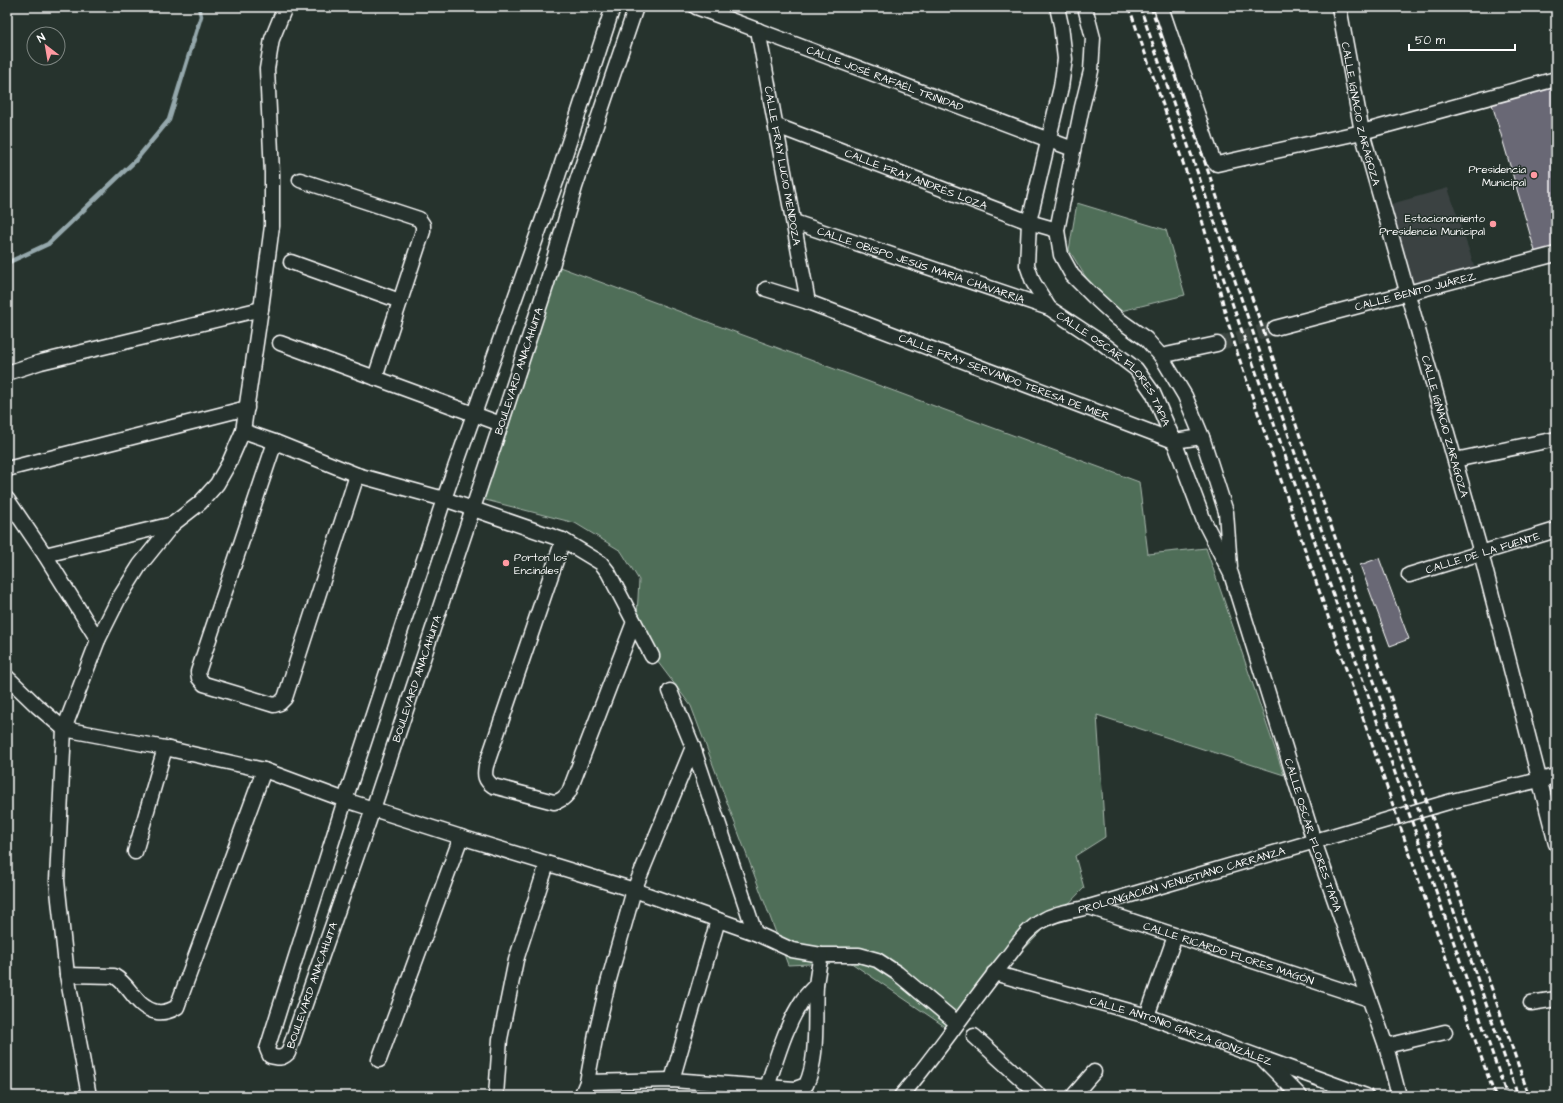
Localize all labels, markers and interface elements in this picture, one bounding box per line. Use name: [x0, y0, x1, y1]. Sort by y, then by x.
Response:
north arrow: [26, 26, 66, 66]
scale bar: [1409, 26, 1515, 52]
text: N: [34, 30, 48, 46]
text: 50 m: [1415, 32, 1446, 49]
street label: CALLE IGNACIO ZARAGOZA: [1338, 41, 1384, 187]
street label: CALLE JOSÉ RAFAÉL TRINIDAD: [804, 42, 966, 115]
street label: CALLE FRAY LUCIO MENDOZA: [761, 85, 805, 247]
street label: CALLE FRAY ANDRÉS LOZA: [843, 145, 990, 213]
place label: Presidencia Municipal: [1468, 162, 1526, 190]
marker: Presidencia Municipal: [1529, 170, 1539, 180]
place label: Estacionamiento Presidencia Municipal: [1379, 211, 1486, 239]
marker: Estacionamiento Presidencia Municipal: [1488, 219, 1498, 229]
street label: CALLE OBISPO JESÚS MARÍA CHAVARRÍA: [815, 223, 1027, 307]
street label: CALLE BENITO JUÁREZ: [1353, 268, 1478, 314]
street label: BOULEVARD ANACAHUITA: [490, 305, 546, 437]
street label: CALLE OSCAR FLORES TAPIA: [1054, 307, 1174, 428]
street label: CALLE FRAY SERVANDO TERESA DE MIER: [897, 330, 1112, 423]
street label: CALLE IGNACIO ZARAGOZA: [1418, 354, 1472, 499]
street label: CALLE DE LA FUENTE: [1424, 528, 1542, 577]
place label: Porton los Encinales: [514, 550, 568, 578]
marker: Porton los Encinales: [501, 558, 511, 568]
street label: BOULEVARD ANACAHUITA: [388, 613, 445, 744]
street label: CALLE OSCAR FLORES TAPIA: [1281, 756, 1346, 914]
street label: PROLONGACIÓN VENUSTIANO CARRANZA: [1077, 843, 1287, 917]
street label: CALLE RICARDO FLORES MAGÓN: [1141, 918, 1316, 988]
street label: BOULEVARD ANACAHUITA: [283, 920, 341, 1050]
street label: CALLE ANTONIO GARZA GONZÁLEZ: [1088, 993, 1275, 1069]

